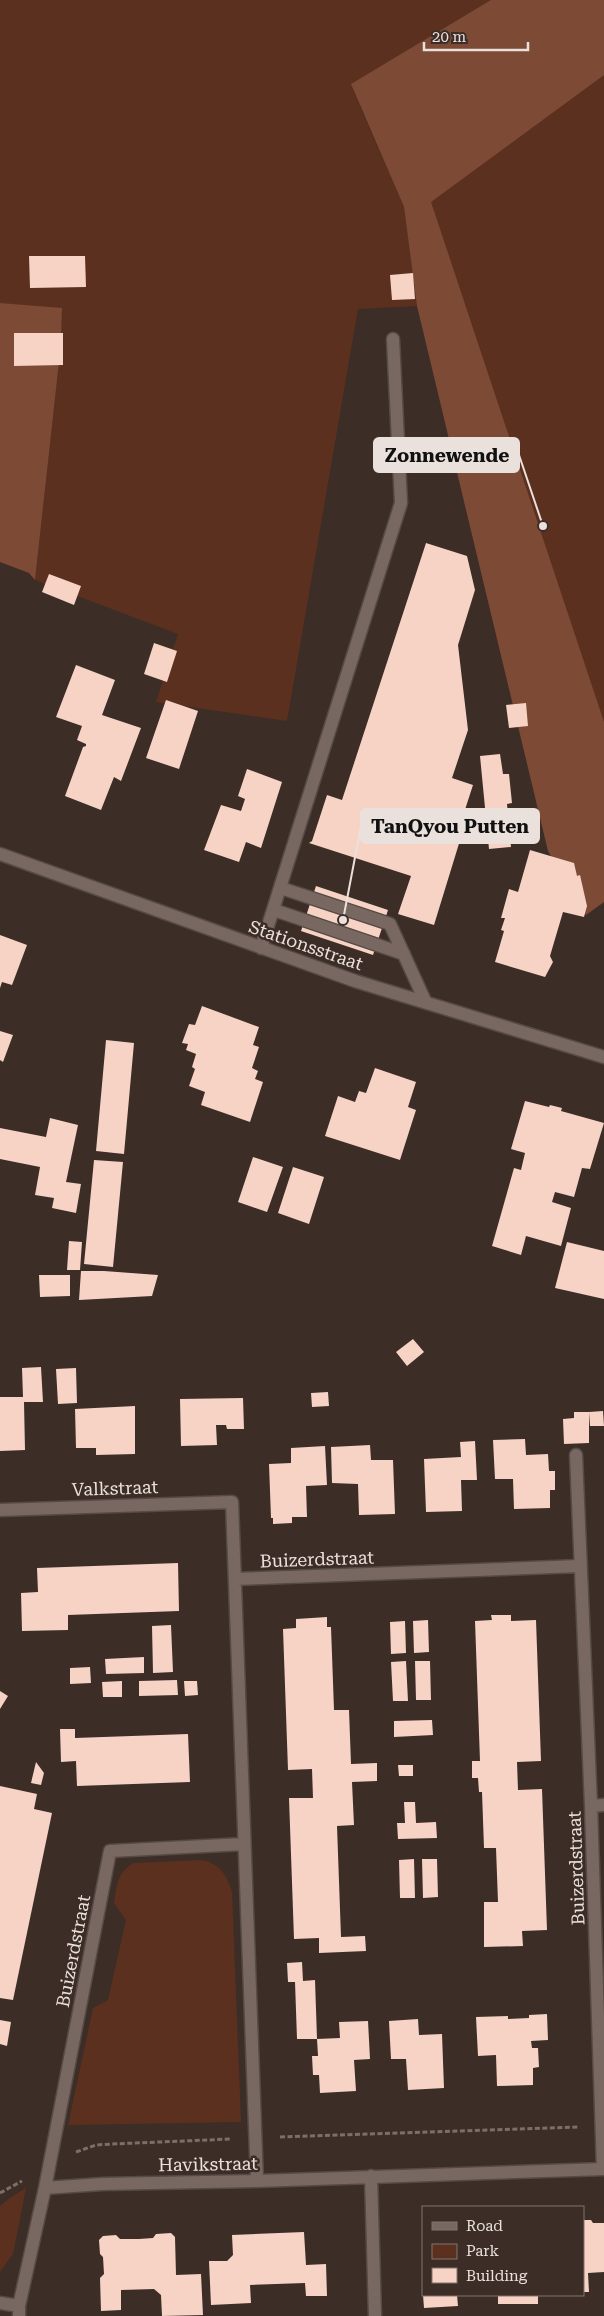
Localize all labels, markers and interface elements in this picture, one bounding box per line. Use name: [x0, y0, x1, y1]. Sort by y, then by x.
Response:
scale bar: [424, 20, 528, 52]
text: 20 m: [432, 28, 467, 46]
callout: Zonnewende: [374, 438, 519, 472]
text: Zonnewende: [385, 444, 509, 467]
callout: TanQyou Putten: [361, 809, 539, 843]
text: TanQyou Putten: [371, 815, 529, 838]
street label: Stationsstraat: [246, 916, 366, 974]
street label: Valkstraat: [72, 1476, 159, 1500]
street label: Buizerdstraat: [260, 1547, 375, 1571]
street label: Buizerdstraat: [564, 1810, 588, 1925]
street label: Buizerdstraat: [52, 1893, 94, 2009]
street label: Havikstraat: [158, 2153, 258, 2175]
legend: [422, 2206, 584, 2296]
text: Road: [466, 2217, 503, 2235]
text: Park: [466, 2242, 500, 2260]
text: Building: [466, 2267, 528, 2285]

